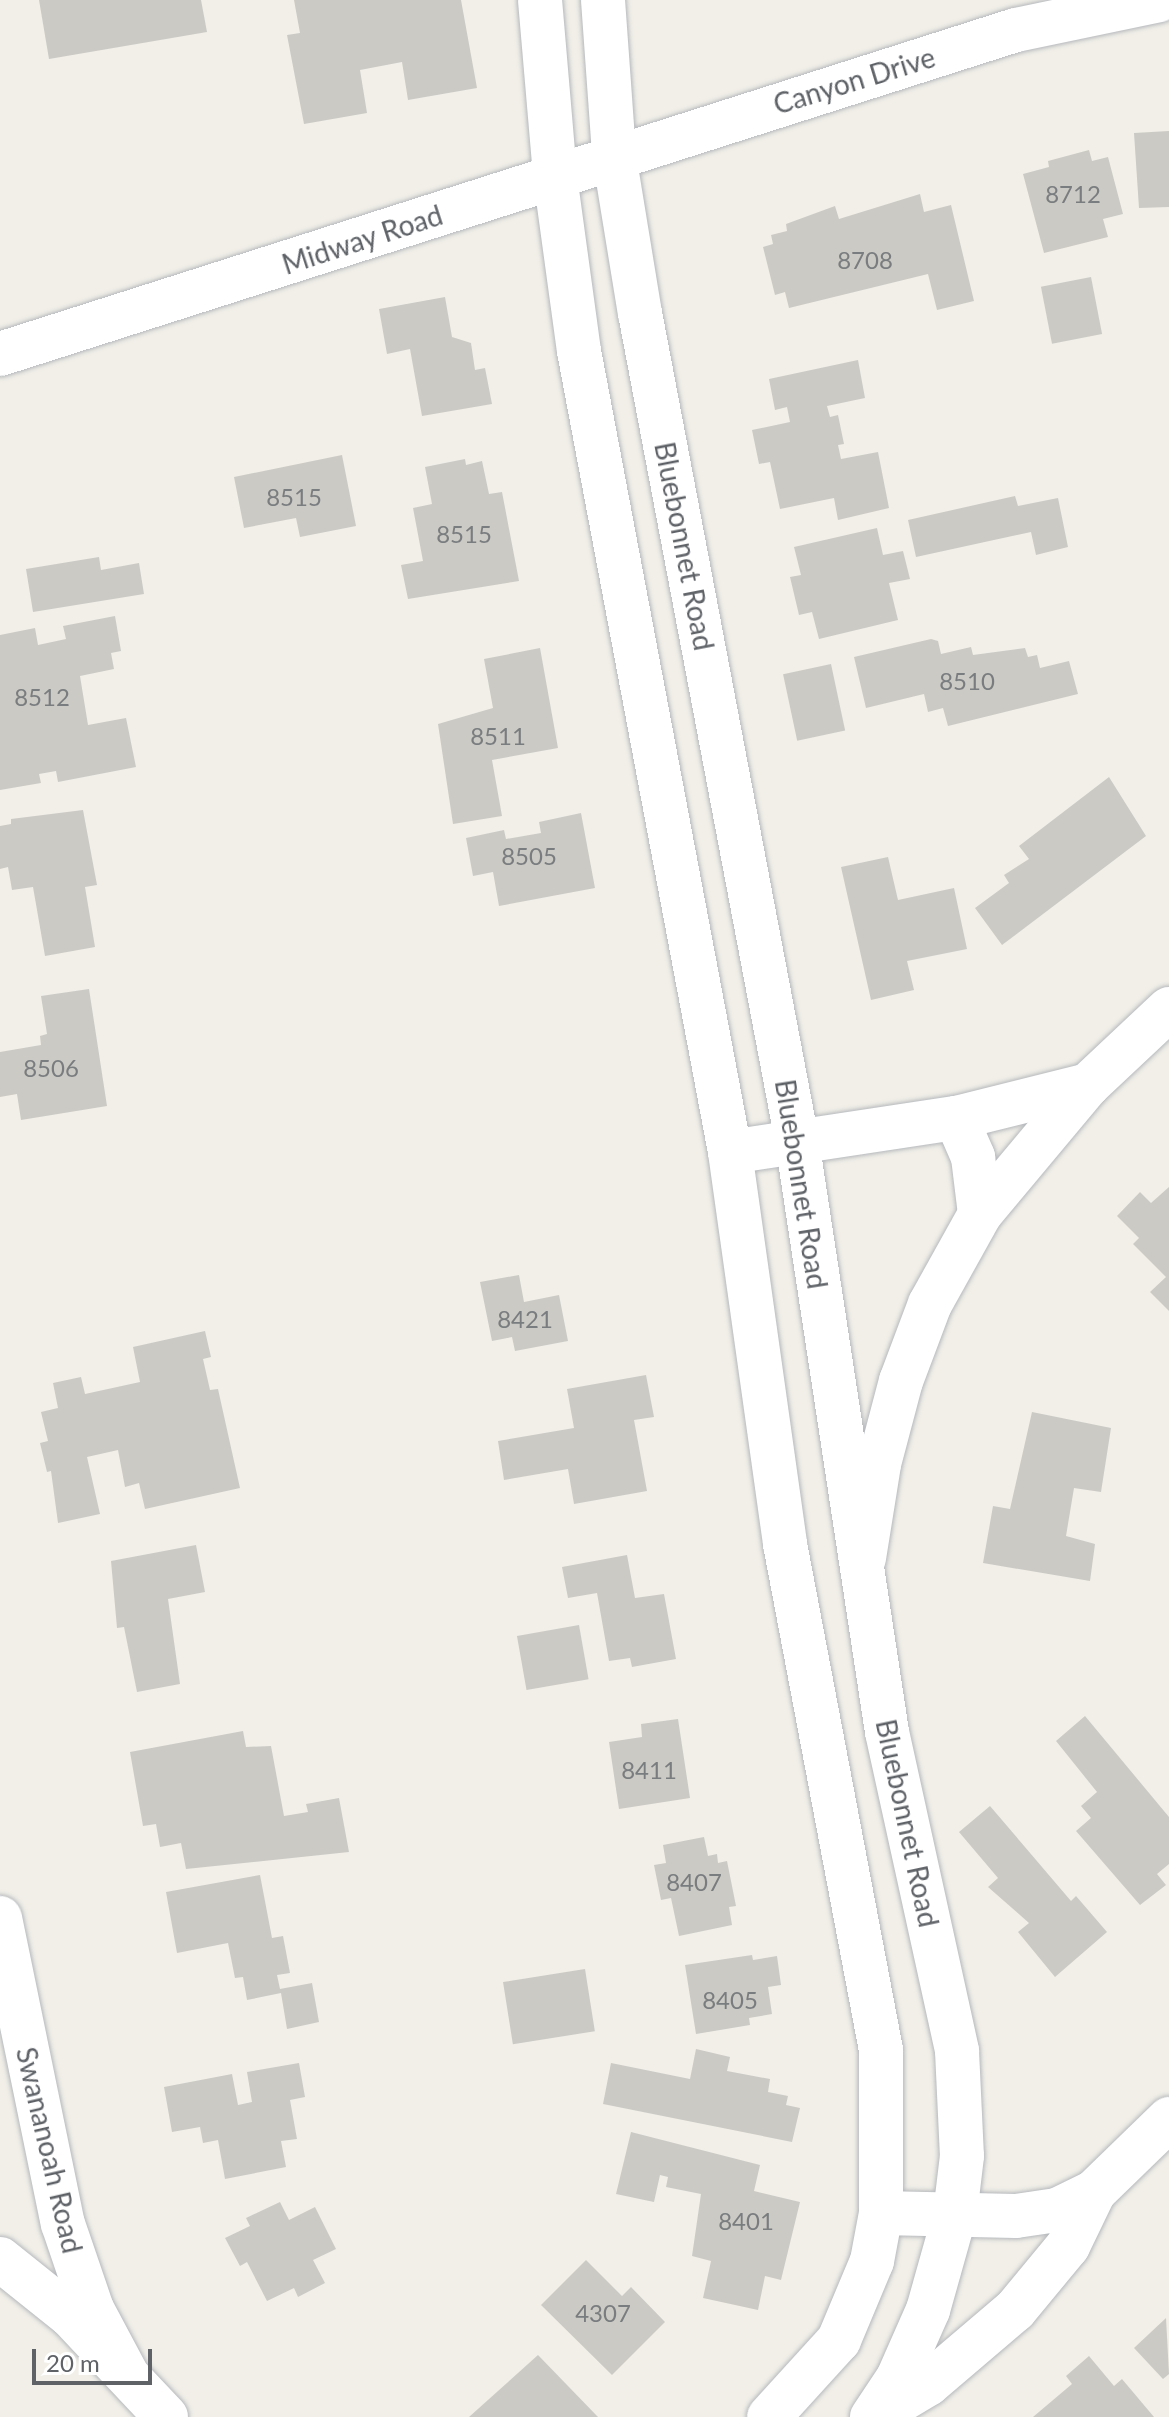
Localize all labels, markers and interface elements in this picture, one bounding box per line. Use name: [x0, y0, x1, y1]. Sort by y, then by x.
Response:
street label: Canyon Drive: [769, 39, 939, 121]
house number: 8712: [1045, 180, 1101, 208]
street label: Midway Road: [277, 197, 447, 281]
house number: 8708: [837, 246, 893, 274]
street label: Bluebonnet Road: [648, 439, 722, 653]
house number: 8515: [266, 483, 322, 511]
house number: 8515: [436, 520, 492, 548]
house number: 8510: [939, 667, 995, 695]
house number: 8512: [14, 683, 70, 711]
house number: 8511: [470, 722, 526, 750]
house number: 8505: [501, 842, 557, 870]
house number: 8506: [23, 1054, 79, 1082]
street label: Bluebonnet Road: [769, 1077, 835, 1291]
house number: 8421: [497, 1305, 553, 1333]
street label: Bluebonnet Road: [870, 1716, 946, 1930]
house number: 8411: [621, 1756, 677, 1784]
house number: 8407: [666, 1868, 722, 1896]
house number: 8405: [702, 1986, 758, 2014]
street label: Swananoah Road: [10, 2044, 90, 2256]
house number: 8401: [718, 2207, 774, 2235]
house number: 4307: [575, 2299, 631, 2327]
scale bar: [36, 2333, 156, 2383]
text: 20 m: [46, 2348, 100, 2377]

